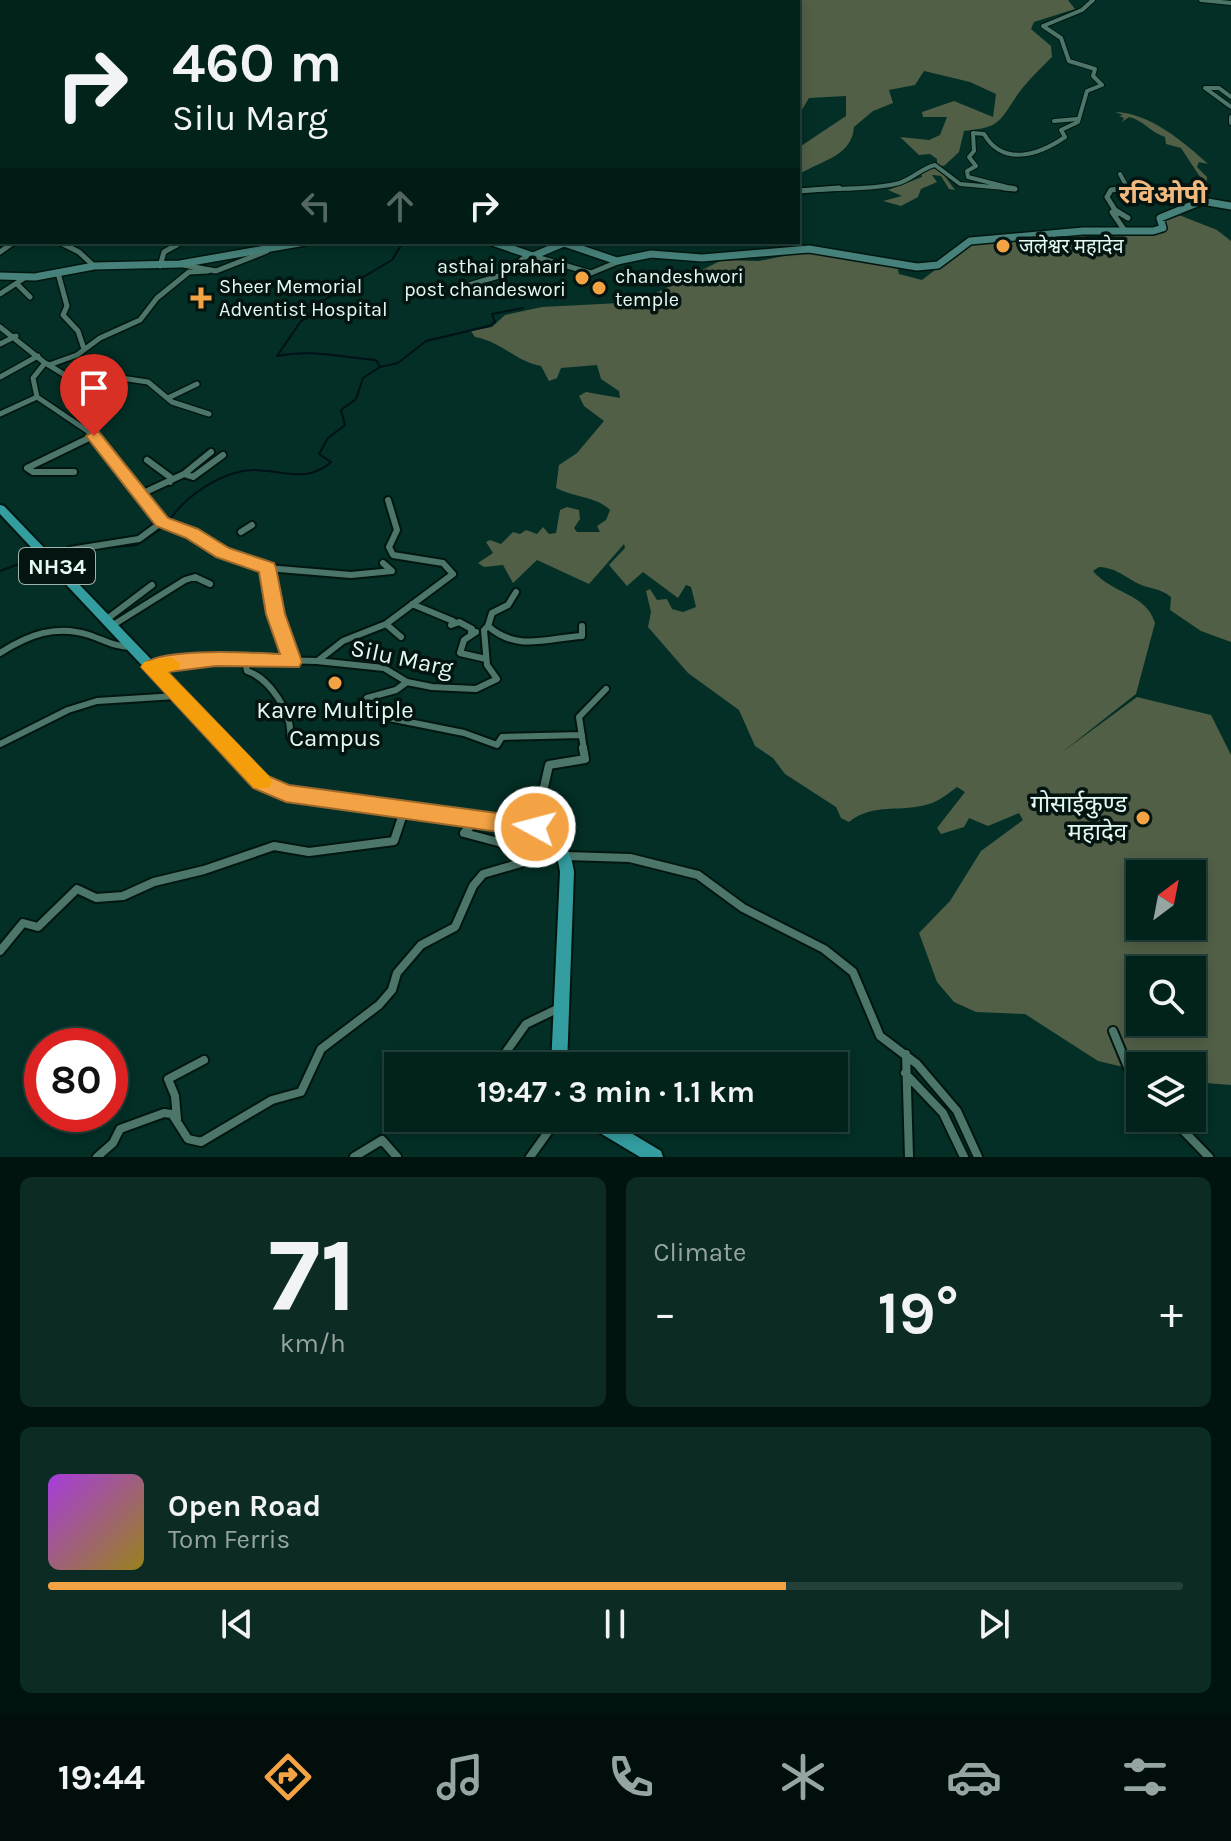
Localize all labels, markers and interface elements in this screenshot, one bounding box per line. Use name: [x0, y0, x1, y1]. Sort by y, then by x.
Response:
text: 460 m: [172, 30, 342, 95]
icon: right: [40, 32, 144, 136]
text: Silu Marg: [172, 97, 328, 139]
district label: रविओपी: [1119, 179, 1208, 210]
icon: left: [294, 184, 338, 228]
icon: ahead: [378, 184, 422, 228]
icon: right: [462, 184, 506, 228]
place label: जलेश्वर महादेव: [1019, 234, 1124, 258]
marker: जलेश्वर महादेव: [994, 237, 1012, 255]
place label: asthai prahari post chandeswori: [404, 255, 566, 301]
place label: chandeshwori temple: [615, 265, 744, 311]
marker: asthai prahari post chandeswori: [573, 269, 591, 287]
place label: Sheer Memorial Adventist Hospital: [219, 275, 388, 321]
marker: chandeshwori temple: [590, 279, 608, 297]
marker: Sheer Memorial Adventist Hospital: [190, 287, 212, 309]
pin: [60, 354, 128, 436]
icon: arrive: [72, 366, 116, 410]
road number: NH34: [19, 548, 95, 584]
street label: Silu Marg: [348, 633, 456, 683]
marker: Kavre Multiple Campus: [326, 674, 344, 692]
place label: Kavre Multiple Campus: [256, 696, 414, 752]
position arrow: [493, 785, 577, 869]
place label: गोसाईकुण्ड महादेव: [1030, 790, 1128, 846]
marker: गोसाईकुण्ड महादेव: [1134, 809, 1152, 827]
north arrow: [1126, 860, 1206, 940]
map controls: [1126, 860, 1206, 1132]
button: search: [1126, 956, 1206, 1036]
speed limit sign: 80: [24, 1028, 128, 1132]
button: layers: [1126, 1052, 1206, 1132]
text: 19:47 · 3 min · 1.1 km: [477, 1074, 755, 1110]
text: 71: [268, 1215, 357, 1336]
text: Climate: [654, 1237, 746, 1268]
text: 19°: [878, 1278, 959, 1348]
text: −: [654, 1288, 677, 1339]
text: +: [1160, 1288, 1183, 1339]
text: km/h: [280, 1328, 346, 1359]
text: Open Road: [168, 1488, 321, 1524]
text: Tom Ferris: [168, 1524, 290, 1555]
icon: previous: [215, 1602, 259, 1646]
icon: pause: [593, 1602, 637, 1646]
icon: next: [972, 1602, 1016, 1646]
icon: directions: [260, 1749, 316, 1805]
icon: music: [432, 1749, 488, 1805]
icon: phone: [603, 1749, 659, 1805]
icon: climate: [775, 1749, 831, 1805]
icon: car: [946, 1749, 1002, 1805]
icon: filters: [1117, 1749, 1173, 1805]
text: 19:44: [58, 1756, 145, 1798]

